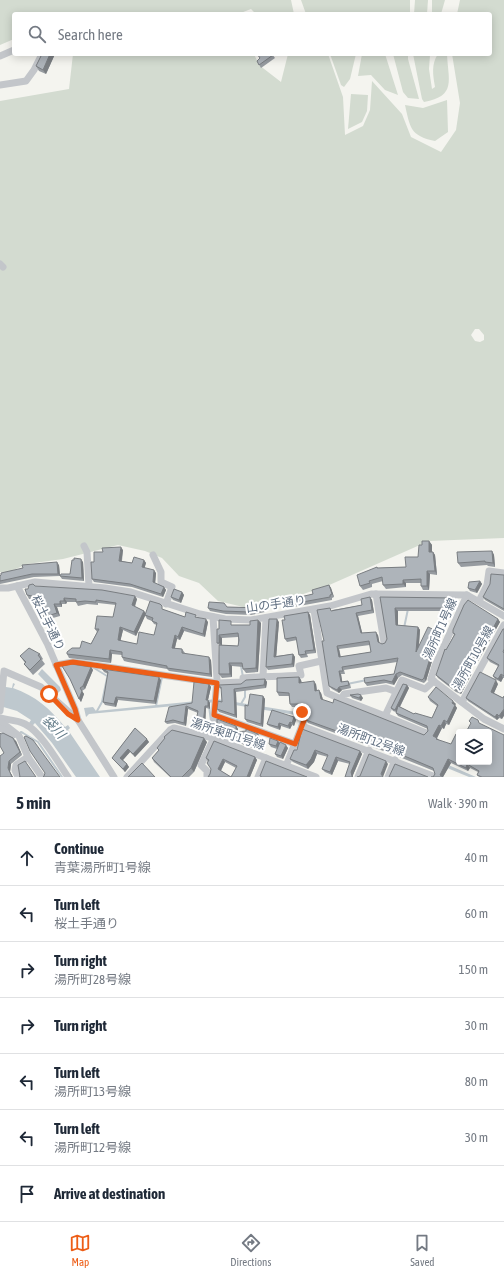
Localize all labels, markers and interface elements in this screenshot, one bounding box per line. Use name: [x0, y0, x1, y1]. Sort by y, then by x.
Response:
search box: [12, 12, 492, 56]
icon: search: [26, 23, 48, 45]
text: Search here: [58, 26, 123, 43]
street label: 桜土手通り: [29, 593, 67, 653]
street label: 山の手通り: [245, 593, 307, 615]
street label: 湯所町1号線: [420, 596, 460, 662]
street label: 湯所町10号線: [450, 623, 496, 693]
route start: [40, 685, 58, 703]
route end: [293, 703, 311, 721]
water label: 袋川: [40, 712, 70, 743]
street label: 湯所東町1号線: [189, 715, 267, 753]
street label: 湯所町12号線: [335, 721, 407, 759]
map controls: [456, 729, 492, 765]
button: layers: [456, 729, 492, 765]
text: 5 min: [16, 793, 51, 813]
text: Walk · 390 m: [428, 796, 488, 811]
text: Continue: [54, 840, 104, 857]
icon: ahead: [16, 847, 38, 869]
text: 40 m: [465, 850, 488, 865]
text: 青葉湯所町1号線: [54, 860, 151, 875]
text: Turn left: [54, 896, 100, 913]
icon: left: [16, 903, 38, 925]
text: 60 m: [465, 906, 488, 921]
text: 桜土手通り: [54, 916, 119, 931]
text: Turn right: [54, 952, 107, 969]
icon: right: [16, 959, 38, 981]
text: 150 m: [459, 962, 488, 977]
text: 湯所町28号線: [54, 972, 131, 987]
icon: right: [16, 1015, 38, 1037]
text: Turn right: [54, 1017, 107, 1034]
text: 30 m: [465, 1018, 488, 1033]
text: Turn left: [54, 1064, 100, 1081]
icon: left: [16, 1071, 38, 1093]
text: 80 m: [465, 1074, 488, 1089]
text: 湯所町13号線: [54, 1084, 131, 1099]
text: Turn left: [54, 1120, 100, 1137]
icon: left: [16, 1127, 38, 1149]
text: 30 m: [465, 1130, 488, 1145]
text: 湯所町12号線: [54, 1140, 131, 1155]
icon: arrive: [16, 1183, 38, 1205]
text: Arrive at destination: [54, 1185, 165, 1202]
tab: Map: [69, 1232, 91, 1268]
tab: Directions: [230, 1232, 271, 1268]
tab: Saved: [410, 1232, 435, 1268]

